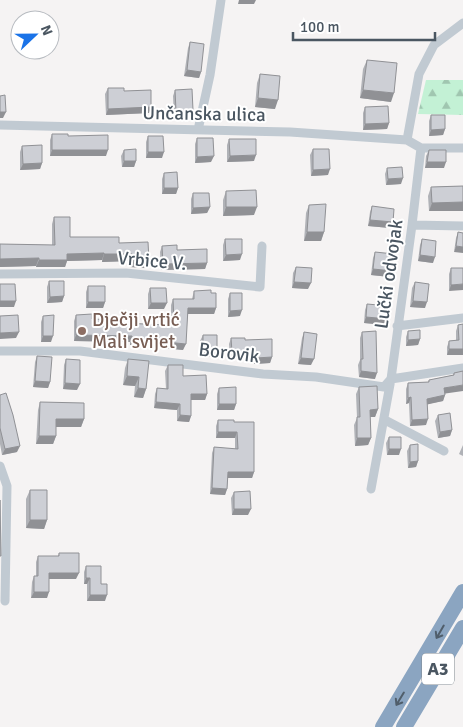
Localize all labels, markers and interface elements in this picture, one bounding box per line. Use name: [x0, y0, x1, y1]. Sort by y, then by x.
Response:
north arrow: [10, 10, 60, 60]
scale bar: [293, 10, 436, 42]
text: 100 m: [300, 18, 340, 36]
text: N: [37, 23, 56, 38]
street label: Unčanska ulica: [142, 101, 266, 127]
street label: Lučki odvojak: [369, 217, 409, 330]
street label: Vrbice V.: [116, 246, 188, 276]
place label: Dječji vrtić Mali svijet: [92, 308, 180, 354]
marker: Dječji vrtić Mali svijet: [76, 325, 88, 337]
street label: Borovik: [197, 337, 261, 369]
one-way arrow: [434, 624, 444, 639]
road number: A3: [422, 654, 454, 684]
one-way arrow: [394, 692, 404, 706]

